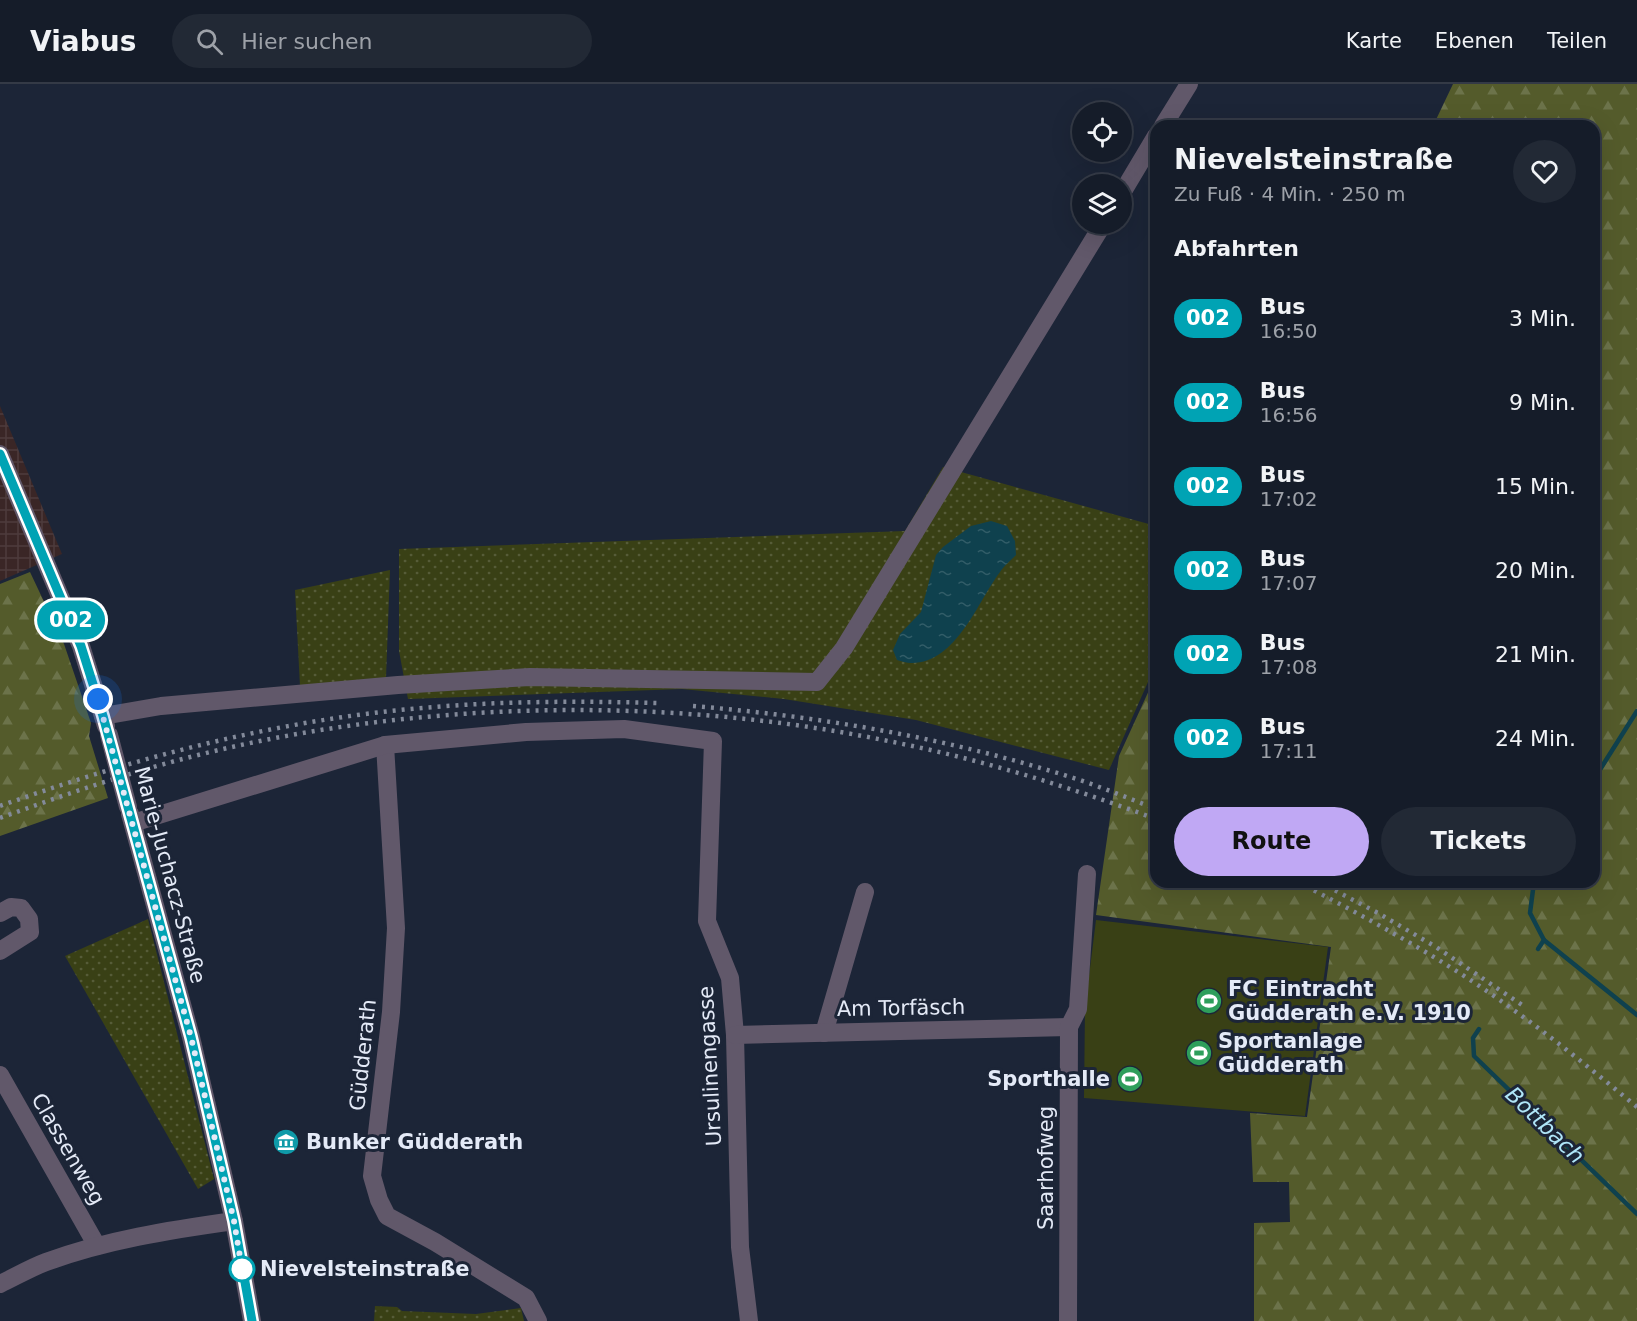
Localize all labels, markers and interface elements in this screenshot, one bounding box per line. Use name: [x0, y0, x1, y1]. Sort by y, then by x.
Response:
search box: [172, 14, 592, 68]
text: Viabus: [30, 25, 136, 58]
icon: search: [193, 25, 226, 58]
text: Hier suchen: [241, 29, 372, 54]
text: Karte: [1346, 29, 1402, 53]
text: Ebenen: [1435, 29, 1514, 53]
text: Teilen: [1547, 29, 1607, 53]
map controls: [1072, 102, 1132, 234]
button: locate: [1072, 102, 1132, 162]
button: heart: [1513, 140, 1576, 203]
text: Nievelsteinstraße: [1174, 143, 1453, 176]
button: layers: [1072, 174, 1132, 234]
text: Zu Fuß · 4 Min. · 250 m: [1174, 182, 1406, 206]
text: Abfahrten: [1174, 236, 1299, 261]
text: Bus: [1260, 294, 1305, 319]
text: 002: [1186, 306, 1230, 330]
text: 3 Min.: [1509, 306, 1576, 331]
text: 16:50: [1260, 319, 1317, 343]
text: Bus: [1260, 378, 1305, 403]
text: 002: [1186, 390, 1230, 414]
text: 9 Min.: [1509, 390, 1576, 415]
text: 16:56: [1260, 403, 1317, 427]
text: Bus: [1260, 462, 1305, 487]
text: 002: [1186, 474, 1230, 498]
text: 15 Min.: [1495, 474, 1576, 499]
text: 17:02: [1260, 487, 1317, 511]
text: Bus: [1260, 546, 1305, 571]
text: 002: [1186, 558, 1230, 582]
text: 20 Min.: [1495, 558, 1576, 583]
text: 17:07: [1260, 571, 1317, 595]
line badge: 002: [36, 600, 106, 640]
text: 002: [49, 608, 93, 632]
text: Bus: [1260, 630, 1305, 655]
text: 002: [1186, 642, 1230, 666]
text: 21 Min.: [1495, 642, 1576, 667]
text: 17:08: [1260, 655, 1317, 679]
your location: [83, 684, 113, 714]
text: Bus: [1260, 714, 1305, 739]
text: 002: [1186, 726, 1230, 750]
text: 24 Min.: [1495, 726, 1576, 751]
text: 17:11: [1260, 739, 1317, 763]
street label: Marie-Juchacz-Straße: [129, 764, 211, 986]
button: Route: [1174, 807, 1369, 876]
button: Tickets: [1381, 807, 1576, 876]
place label: FC Eintracht Güdderath e.V. 1910: [1228, 977, 1471, 1025]
street label: Ursulinengasse: [694, 985, 726, 1147]
sports icon: FC Eintracht Güdderath e.V. 1910: [1194, 986, 1224, 1016]
street label: Am Torfäsch: [837, 995, 965, 1021]
street label: Güdderath: [345, 998, 381, 1112]
place label: Sportanlage Güdderath: [1218, 1029, 1363, 1077]
sports icon: Sportanlage Güdderath: [1184, 1038, 1214, 1068]
sports icon: Sporthalle: [1115, 1064, 1145, 1094]
place label: Sporthalle: [987, 1067, 1110, 1091]
water label: Bottbach: [1501, 1082, 1589, 1168]
street label: Classenweg: [26, 1089, 110, 1209]
street label: Saarhofweg: [1034, 1106, 1058, 1230]
museum icon: Bunker Güdderath: [271, 1127, 301, 1157]
place label: Bunker Güdderath: [306, 1130, 523, 1154]
marker: Nievelsteinstraße: [229, 1256, 255, 1282]
place label: Nievelsteinstraße: [260, 1257, 470, 1281]

